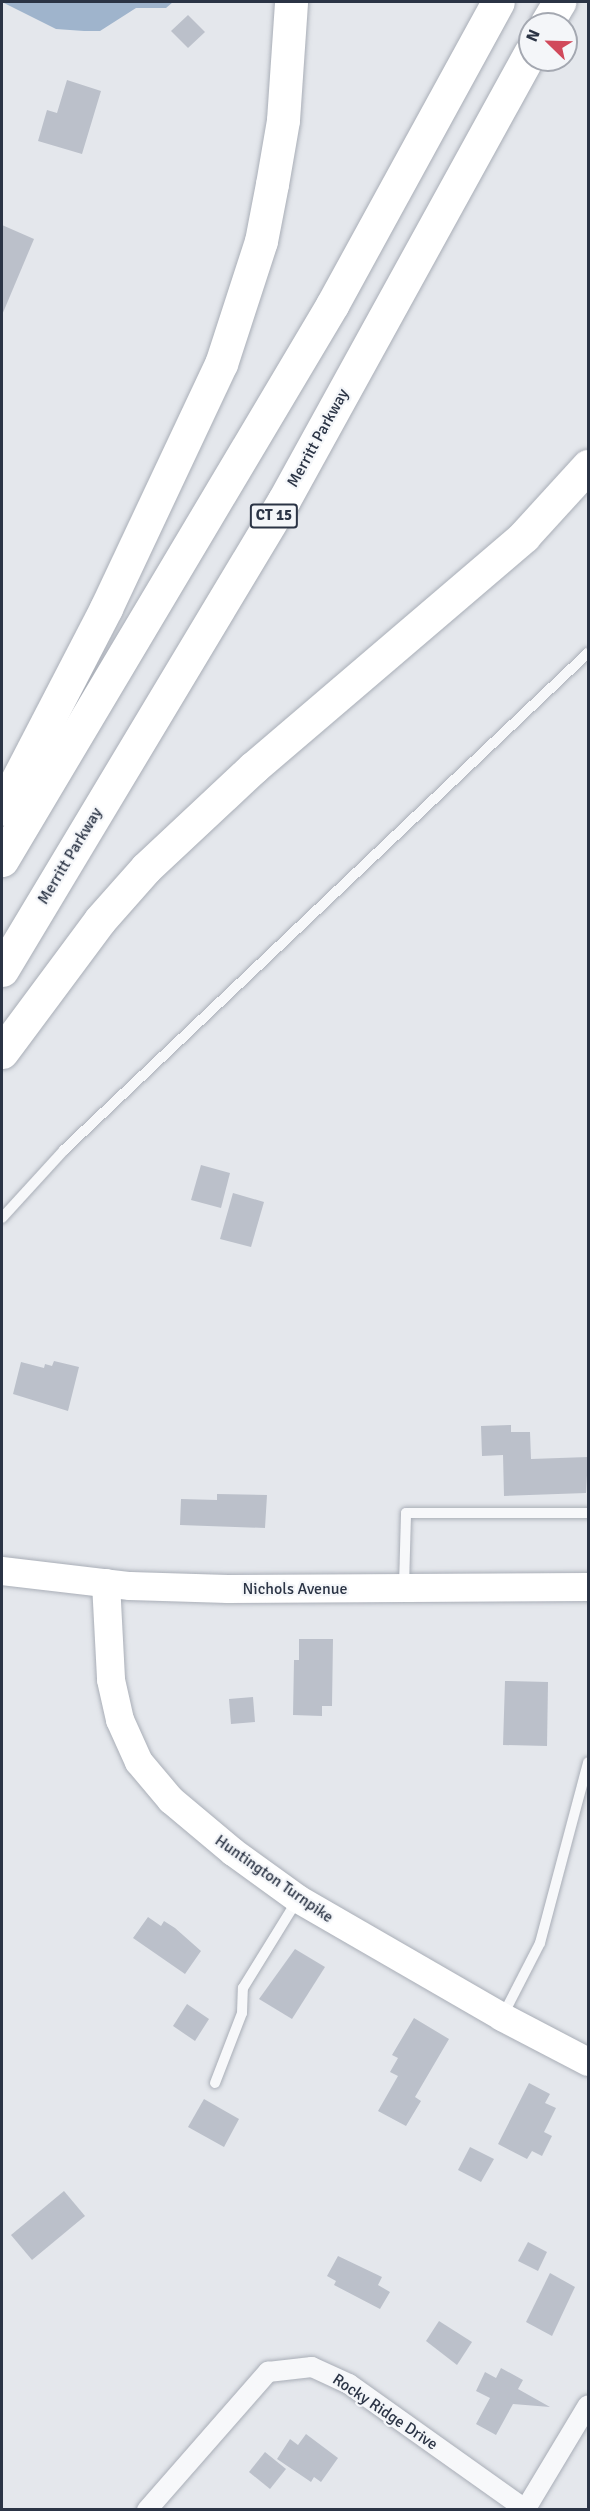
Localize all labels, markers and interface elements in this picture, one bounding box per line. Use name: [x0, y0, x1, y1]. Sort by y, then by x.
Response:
north arrow: [518, 12, 578, 72]
text: N: [522, 27, 545, 45]
street label: Merritt Parkway: [283, 385, 353, 491]
road number: CT 15: [248, 504, 300, 528]
street label: Merritt Parkway: [34, 804, 106, 908]
street label: Nichols Avenue: [242, 1579, 348, 1599]
street label: Huntington Turnpike: [211, 1831, 337, 1927]
street label: Rocky Ridge Drive: [329, 2370, 441, 2454]

